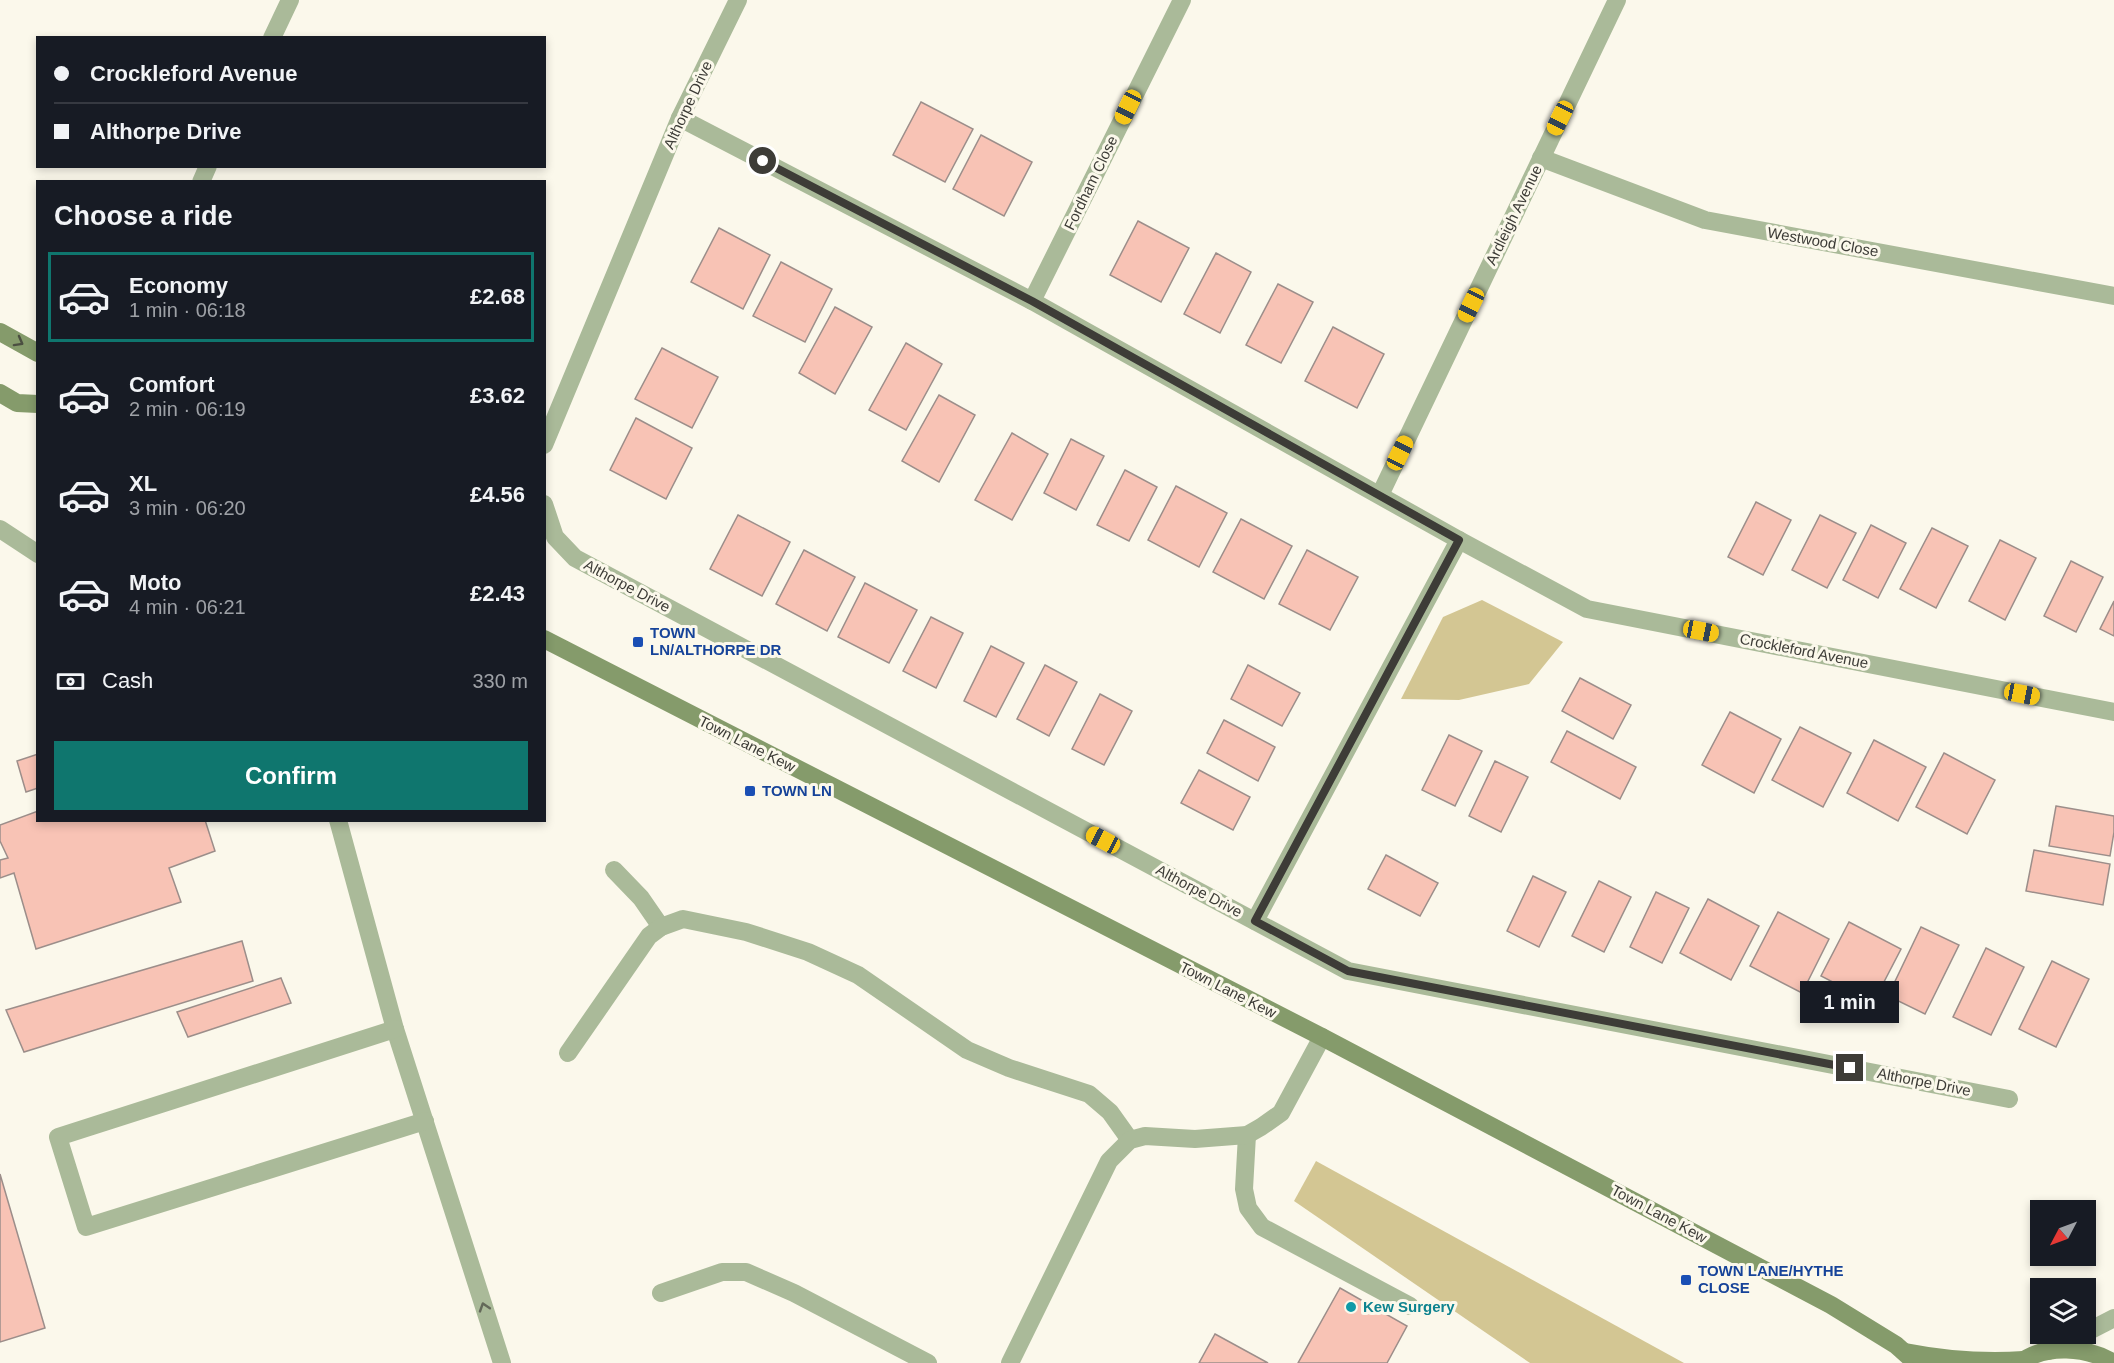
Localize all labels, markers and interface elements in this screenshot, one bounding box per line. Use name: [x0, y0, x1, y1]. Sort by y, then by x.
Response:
street label: Althorpe Drive: [660, 58, 715, 151]
text: Crockleford Avenue: [90, 61, 297, 86]
car: [1112, 87, 1144, 127]
car: [1544, 98, 1576, 138]
text: Althorpe Drive: [90, 119, 242, 144]
street label: Fordham Close: [1060, 133, 1121, 233]
route start: [749, 147, 776, 174]
street label: Ardleigh Avenue: [1482, 162, 1545, 267]
text: Choose a ride: [54, 201, 233, 231]
street label: Westwood Close: [1766, 223, 1880, 260]
icon: car: [57, 270, 111, 324]
text: Economy: [129, 273, 228, 298]
text: £2.68: [470, 284, 525, 309]
car: [1455, 285, 1487, 325]
text: 1 min · 06:18: [129, 299, 246, 321]
one-way arrow: [13, 335, 23, 346]
icon: car: [57, 369, 111, 423]
text: Comfort: [129, 372, 215, 397]
text: £3.62: [470, 383, 525, 408]
text: 2 min · 06:19: [129, 398, 246, 420]
car: [1384, 433, 1416, 473]
icon: car: [57, 468, 111, 522]
text: XL: [129, 471, 157, 496]
text: £4.56: [470, 482, 525, 507]
text: 3 min · 06:20: [129, 497, 246, 519]
street label: Althorpe Drive: [581, 556, 673, 615]
icon: car: [57, 567, 111, 621]
text: Moto: [129, 570, 182, 595]
text: £2.43: [470, 581, 525, 606]
text: 4 min · 06:21: [129, 596, 246, 618]
car: [1682, 619, 1720, 643]
place label: TOWN LN/ALTHORPE DR: [650, 624, 782, 658]
street label: Crockleford Avenue: [1738, 630, 1870, 671]
marker: TOWN LN/ALTHORPE DR: [631, 635, 645, 649]
icon: cash: [54, 665, 87, 698]
text: Cash: [102, 668, 153, 693]
text: 330 m: [472, 670, 528, 692]
car: [2003, 682, 2041, 706]
street label: Town Lane Kew: [696, 712, 798, 775]
button: Confirm: [54, 741, 528, 810]
place label: TOWN LN: [762, 782, 832, 799]
marker: TOWN LN: [743, 784, 757, 798]
car: [1083, 824, 1123, 856]
street label: Althorpe Drive: [1153, 861, 1245, 920]
street label: Town Lane Kew: [1177, 958, 1279, 1021]
callout: 1 min: [1800, 981, 1900, 1023]
text: 1 min: [1823, 991, 1876, 1013]
route end: [1836, 1054, 1863, 1081]
street label: Althorpe Drive: [1876, 1064, 1972, 1099]
street label: Town Lane Kew: [1608, 1181, 1710, 1246]
north arrow: [2030, 1200, 2096, 1266]
map controls: [2030, 1200, 2096, 1344]
place label: TOWN LANE/HYTHE CLOSE: [1698, 1262, 1844, 1296]
marker: TOWN LANE/HYTHE CLOSE: [1679, 1273, 1693, 1287]
button: layers: [2030, 1278, 2096, 1344]
place label: Kew Surgery: [1363, 1298, 1455, 1315]
marker: Kew Surgery: [1344, 1300, 1358, 1314]
one-way arrow: [479, 1302, 491, 1313]

